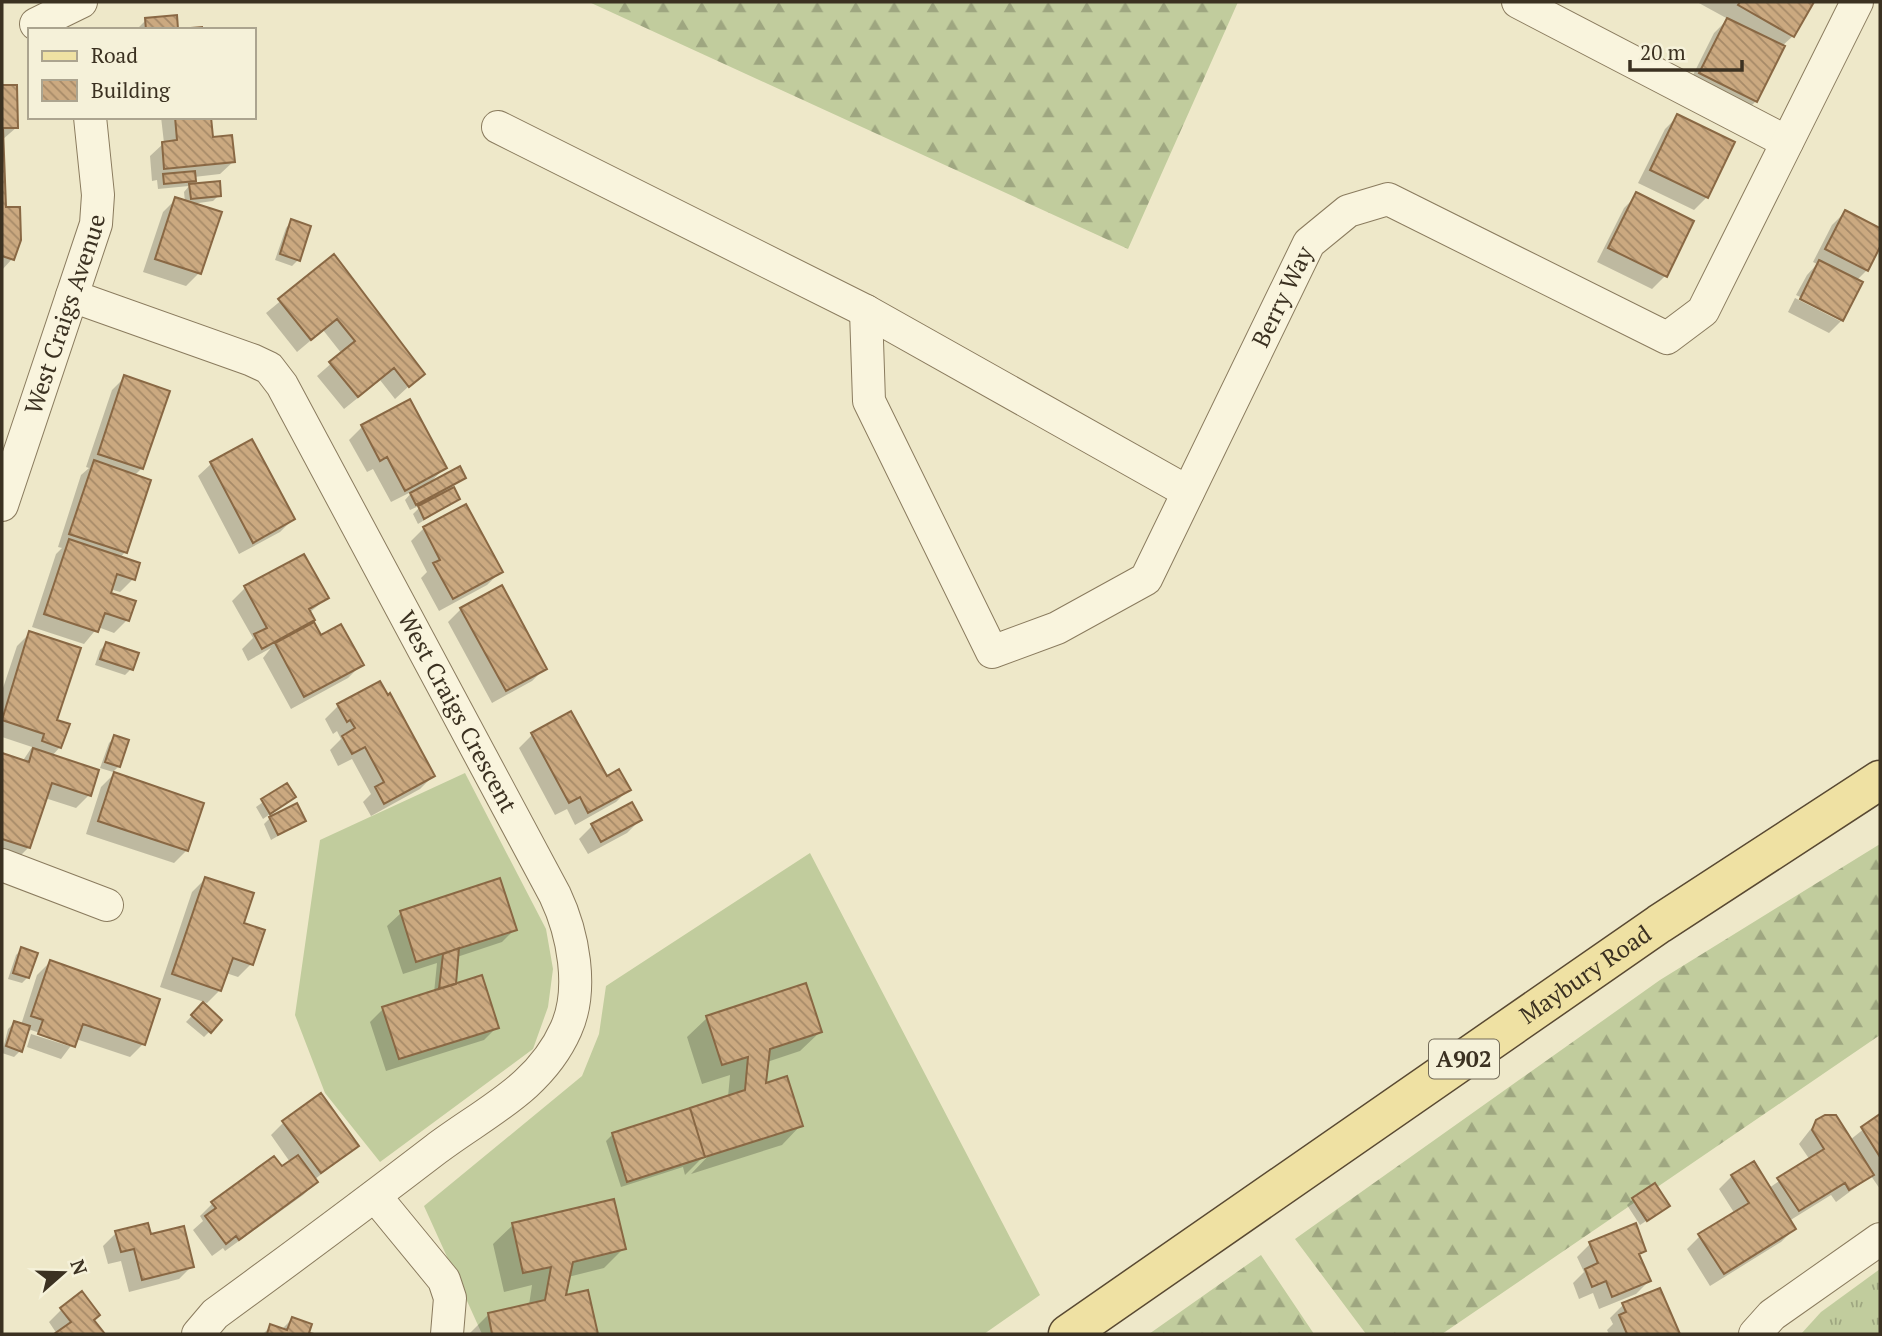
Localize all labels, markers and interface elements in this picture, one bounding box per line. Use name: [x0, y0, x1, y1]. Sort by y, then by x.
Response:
legend: [28, 28, 256, 119]
scale bar: [1630, 28, 1742, 72]
text: 20 m: [1640, 38, 1686, 66]
text: Road: [91, 41, 138, 69]
text: Building: [91, 76, 171, 104]
street label: West Craigs Avenue: [16, 214, 112, 418]
street label: Berry Way: [1244, 240, 1320, 352]
street label: West Craigs Crescent: [391, 605, 525, 818]
street label: Maybury Road: [1513, 917, 1657, 1031]
road number: A902: [1429, 1040, 1499, 1078]
north arrow: [28, 1238, 98, 1308]
text: N: [65, 1256, 94, 1279]

